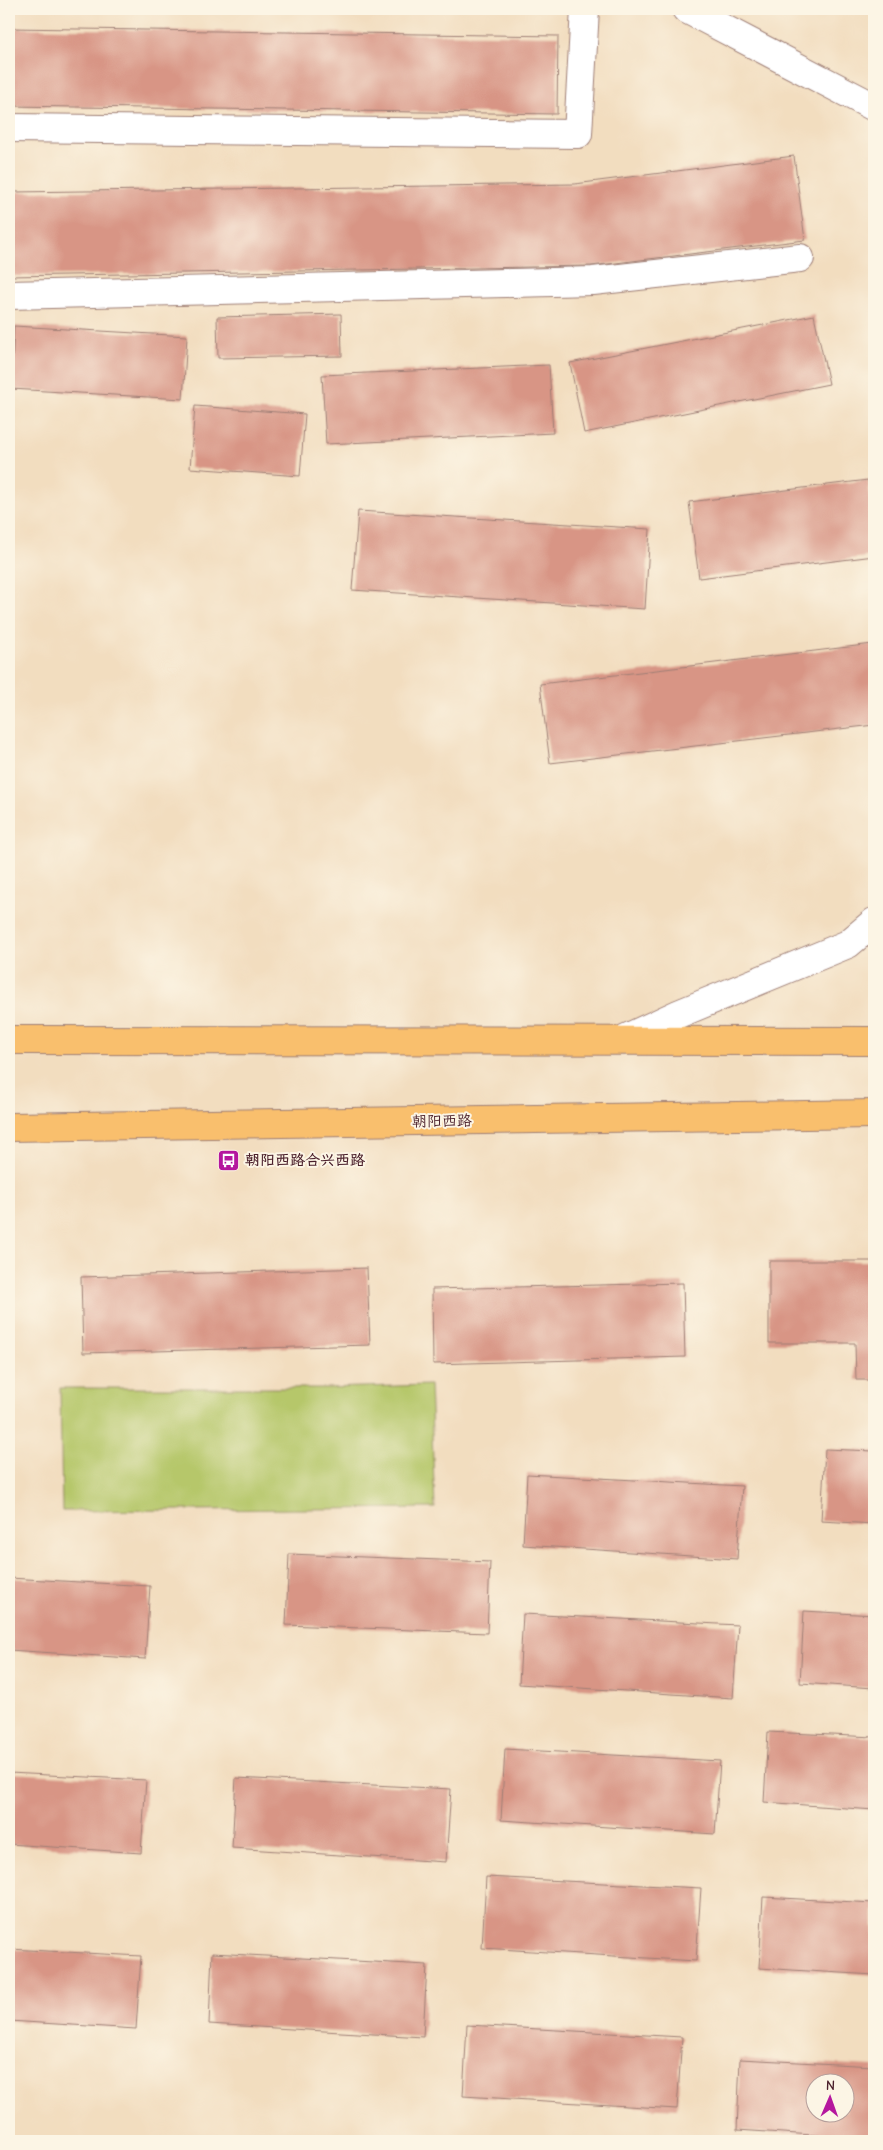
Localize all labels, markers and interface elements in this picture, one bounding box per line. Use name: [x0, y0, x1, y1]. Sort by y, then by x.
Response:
street label: 朝阳西路: [412, 1111, 472, 1131]
bus stop icon: 朝阳西路合兴西路: [217, 1148, 241, 1172]
place label: 朝阳西路合兴西路: [245, 1151, 365, 1169]
north arrow: [806, 2072, 856, 2122]
text: N: [826, 2077, 835, 2094]

